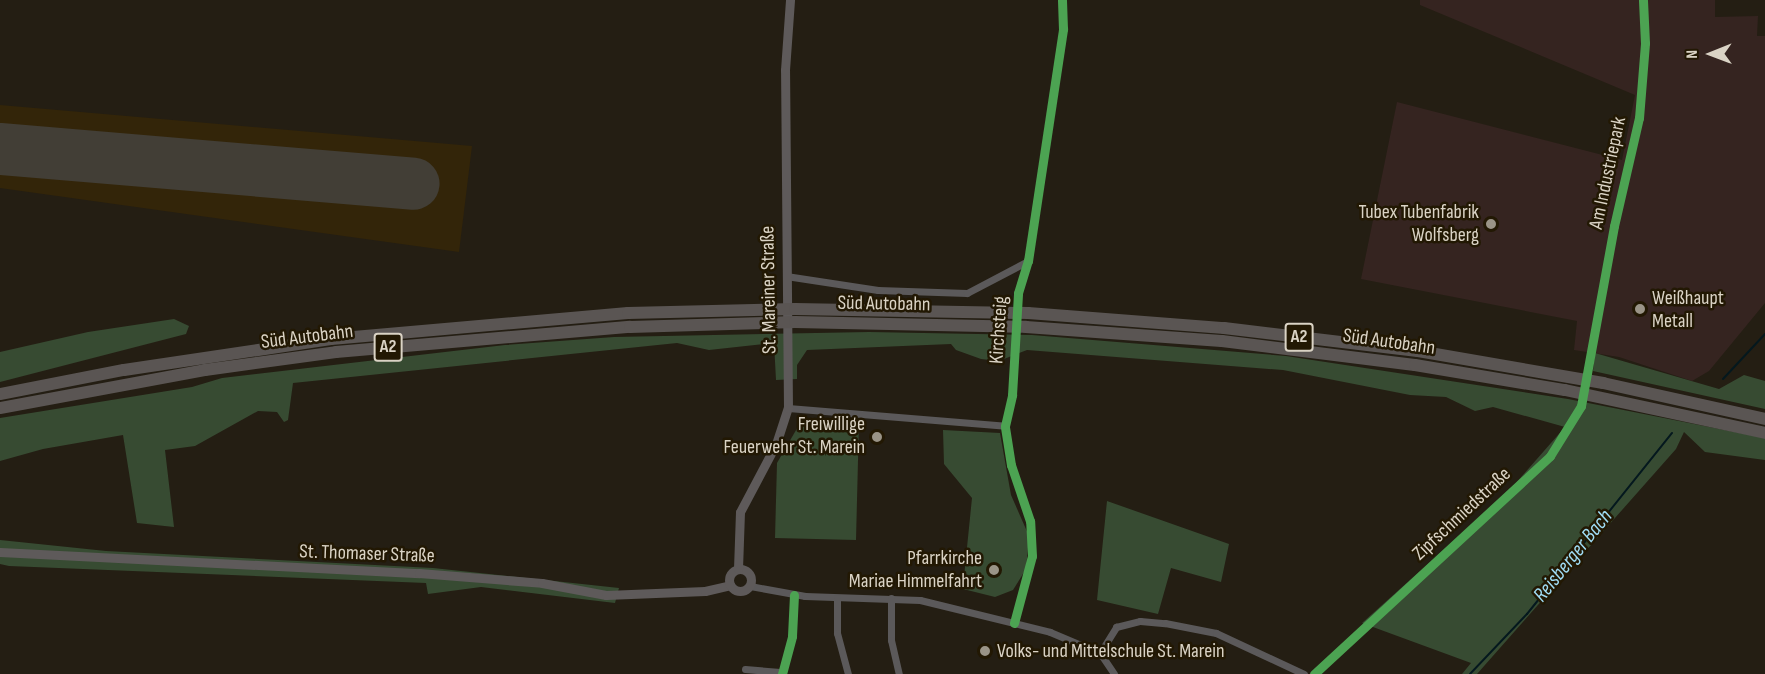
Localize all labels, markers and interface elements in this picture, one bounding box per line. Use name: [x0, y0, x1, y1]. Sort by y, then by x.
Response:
north arrow: [1681, 24, 1741, 84]
text: N: [1683, 50, 1702, 59]
street label: Am Industriepark: [1584, 115, 1632, 231]
place label: Tubex Tubenfabrik Wolfsberg: [1359, 201, 1479, 248]
marker: Tubex Tubenfabrik Wolfsberg: [1484, 217, 1498, 231]
street label: St. Mareiner Straße: [756, 226, 782, 354]
place label: Weißhaupt Metall: [1652, 286, 1724, 333]
street label: Süd Autobahn: [837, 291, 931, 317]
street label: Kirchsteig: [985, 295, 1013, 365]
marker: Weißhaupt Metall: [1633, 302, 1647, 316]
street label: Süd Autobahn: [260, 319, 354, 355]
road number: A2: [1284, 322, 1314, 352]
street label: Süd Autobahn: [1341, 324, 1437, 360]
road number: A2: [373, 332, 403, 362]
place label: Freiwillige Feuerwehr St. Marein: [723, 413, 865, 460]
marker: Freiwillige Feuerwehr St. Marein: [870, 430, 884, 444]
street label: Zipfschmiedstraße: [1408, 462, 1516, 566]
water label: Reisberger Bach: [1528, 505, 1618, 607]
street label: St. Thomaser Straße: [299, 540, 435, 568]
place label: Pfarrkirche Mariae Himmelfahrt: [849, 546, 982, 593]
marker: Pfarrkirche Mariae Himmelfahrt: [987, 563, 1001, 577]
place label: Volks- und Mittelschule St. Marein: [997, 639, 1224, 663]
marker: Volks- und Mittelschule St. Marein: [978, 644, 992, 658]

